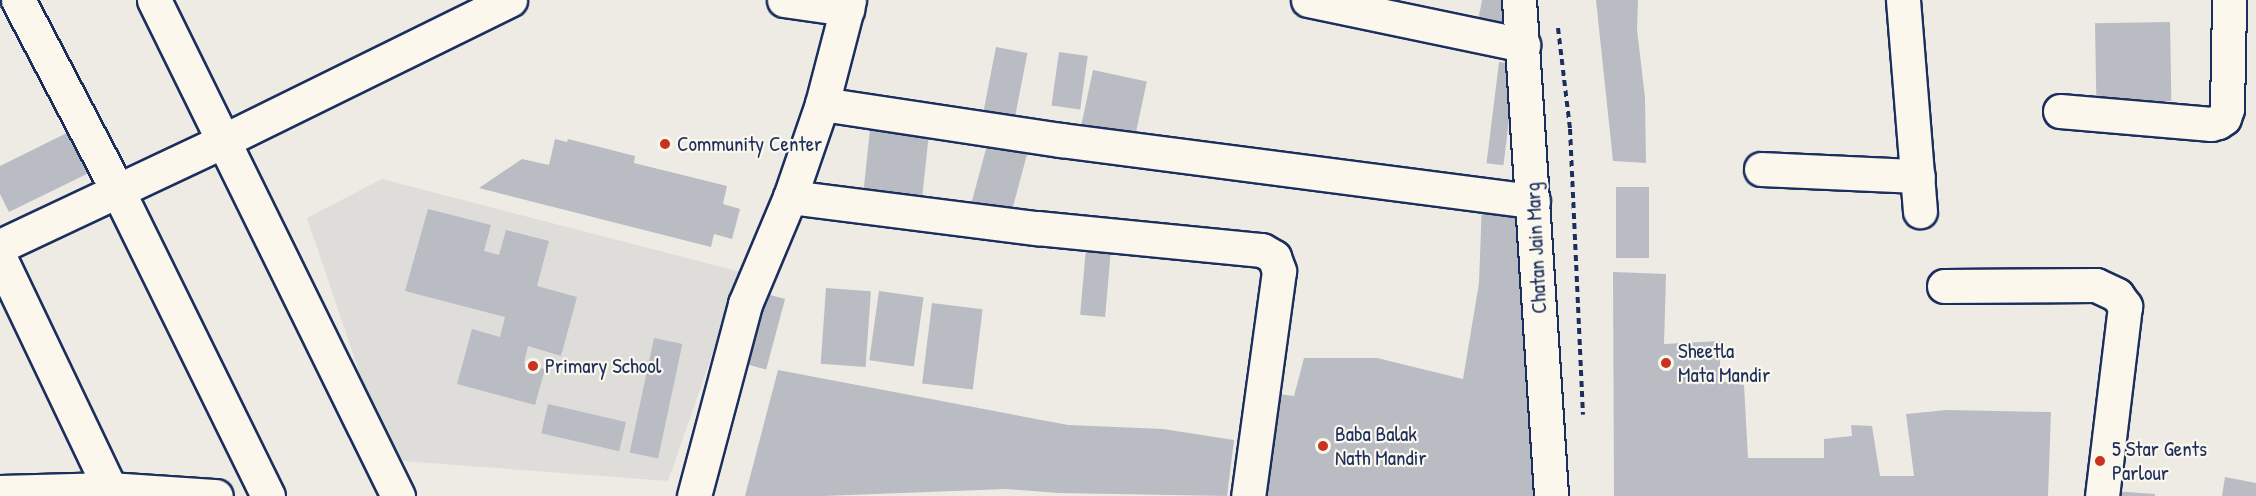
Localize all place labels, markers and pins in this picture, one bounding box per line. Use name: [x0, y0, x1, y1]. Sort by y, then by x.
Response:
place label: Community Center: [677, 131, 822, 157]
marker: Community Center: [658, 137, 672, 151]
place label: Sheetla Mata Mandir: [1678, 338, 1770, 388]
place label: Primary School: [545, 353, 661, 379]
marker: Sheetla Mata Mandir: [1659, 356, 1673, 370]
marker: Primary School: [526, 359, 540, 373]
place label: Baba Balak Nath Mandir: [1335, 421, 1426, 471]
place label: 5 Star Gents Parlour: [2112, 436, 2207, 486]
marker: Baba Balak Nath Mandir: [1316, 439, 1330, 453]
marker: 5 Star Gents Parlour: [2093, 454, 2107, 468]

